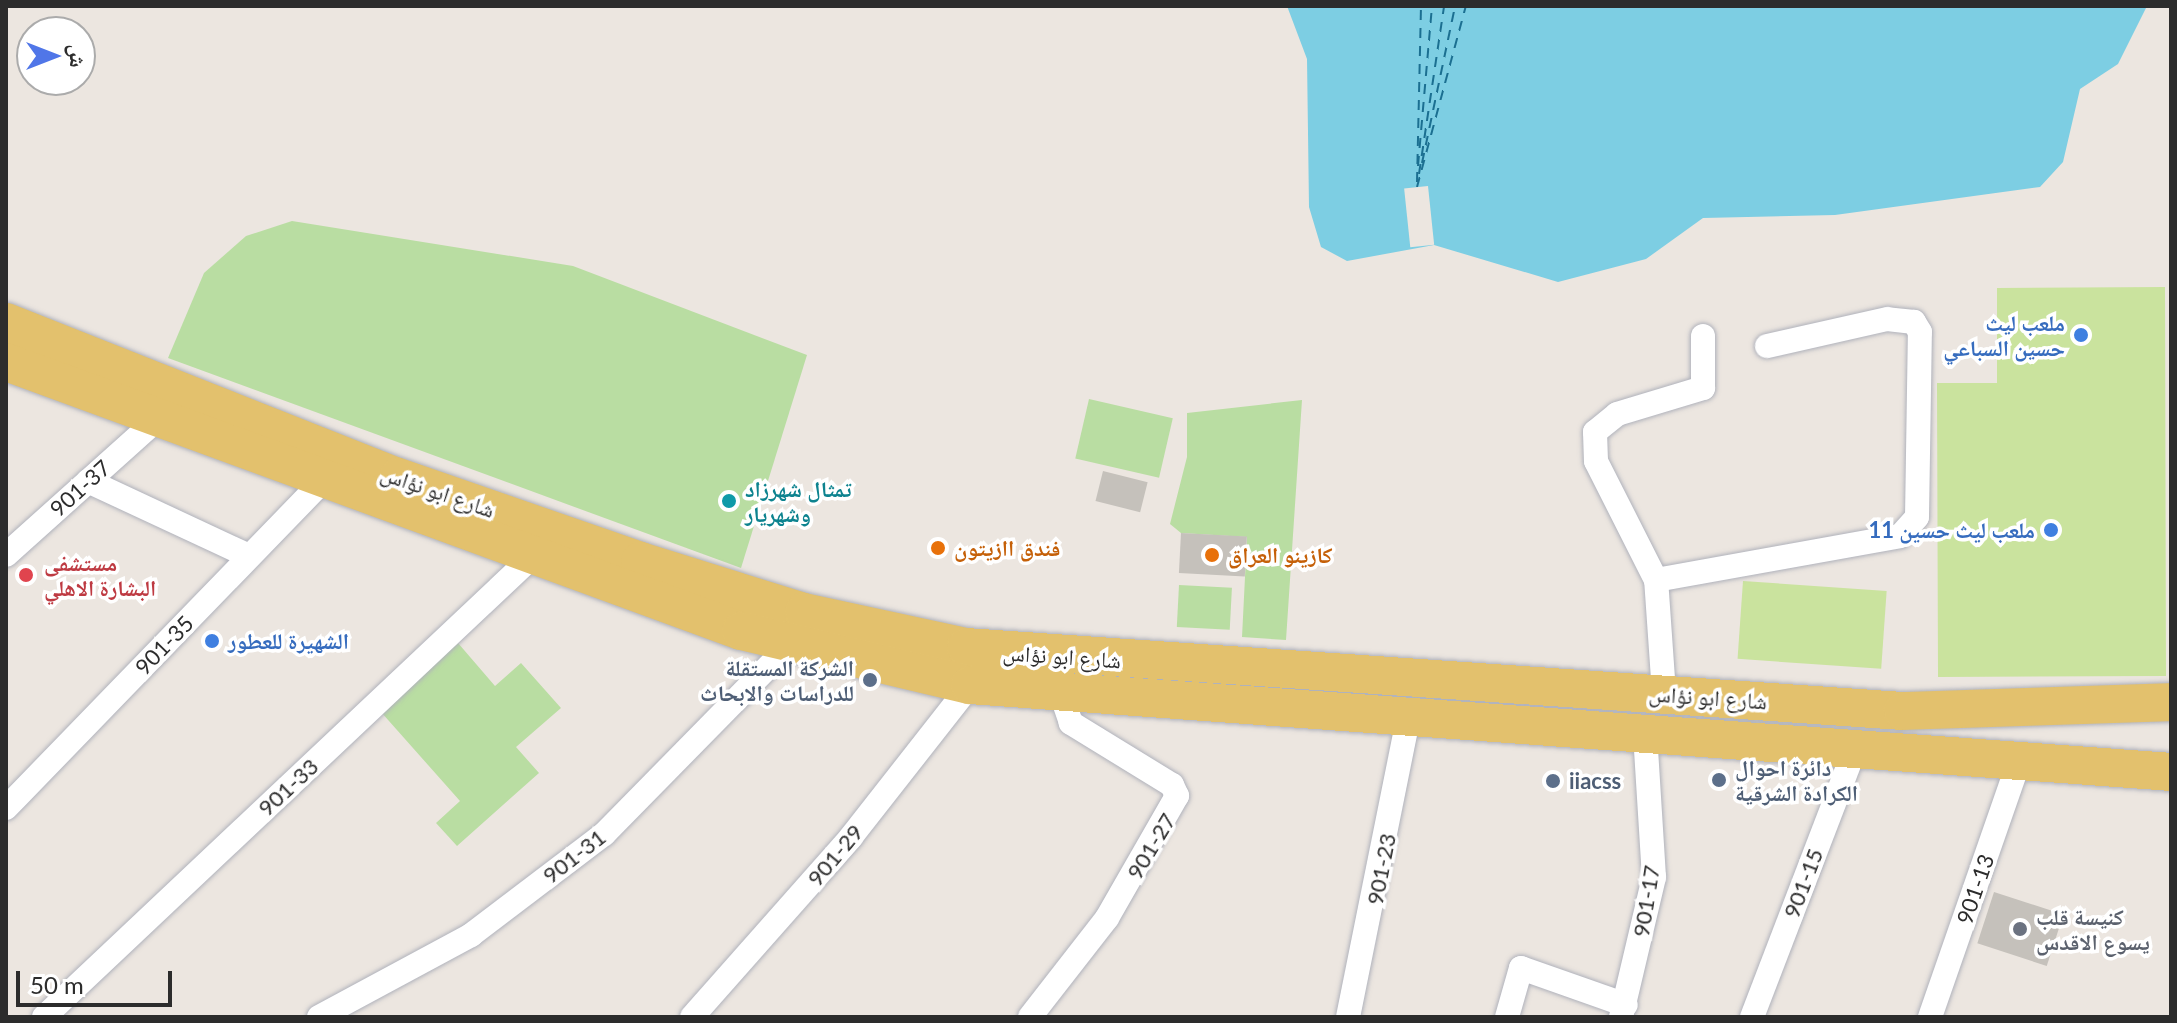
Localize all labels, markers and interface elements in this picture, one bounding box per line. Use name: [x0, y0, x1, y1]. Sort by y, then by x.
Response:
north arrow: [16, 16, 96, 96]
text: ش: [65, 44, 92, 68]
place label: ملعب ليث حسين السباعي: [1943, 309, 2065, 360]
marker: ملعب ليث حسين السباعي: [2072, 326, 2090, 344]
street label: 901-37: [44, 454, 116, 522]
street label: شارع ابو نؤاس: [378, 459, 498, 523]
place label: تمثال شهرزاد وشهريار: [745, 475, 852, 526]
marker: تمثال شهرزاد وشهريار: [720, 492, 738, 510]
place label: ملعب ليث حسين 11: [1868, 517, 2035, 543]
marker: ملعب ليث حسين 11: [2042, 521, 2060, 539]
place label: فندق اازيتون: [954, 535, 1060, 561]
marker: فندق اازيتون: [929, 539, 947, 557]
place label: كازينو العراق: [1228, 542, 1333, 568]
marker: كازينو العراق: [1203, 546, 1221, 564]
place label: مستشفى البشارة الاهلي: [44, 549, 156, 600]
marker: مستشفى البشارة الاهلي: [15, 564, 37, 586]
street label: 901-35: [130, 610, 198, 680]
place label: الشهيرة للعطور: [228, 628, 349, 654]
marker: الشهيرة للعطور: [203, 632, 221, 650]
street label: شارع ابو نؤاس: [1002, 639, 1122, 673]
place label: الشركة المستقلة للدراسات والابحاث: [700, 654, 854, 706]
marker: الشركة المستقلة للدراسات والابحاث: [861, 671, 879, 689]
street label: شارع ابو نؤاس: [1648, 680, 1768, 714]
street label: 901-33: [253, 753, 323, 821]
place label: دائرة احوال الكرادة الشرقية: [1735, 754, 1858, 806]
place label: iiacss: [1569, 768, 1621, 794]
marker: دائرة احوال الكرادة الشرقية: [1710, 771, 1728, 789]
marker: iiacss: [1544, 772, 1562, 790]
street label: 901-27: [1121, 808, 1181, 884]
street label: 901-29: [802, 819, 868, 891]
street label: 901-31: [538, 823, 610, 889]
street label: 901-23: [1361, 831, 1401, 907]
street label: 901-15: [1778, 845, 1828, 921]
street label: 901-13: [1951, 851, 1999, 927]
street label: 901-17: [1627, 863, 1665, 939]
place label: كنيسة قلب يسوع الاقدس: [2036, 903, 2150, 954]
marker: كنيسة قلب يسوع الاقدس: [2011, 920, 2029, 938]
scale bar: [20, 955, 176, 1005]
text: 50 m: [30, 970, 84, 999]

